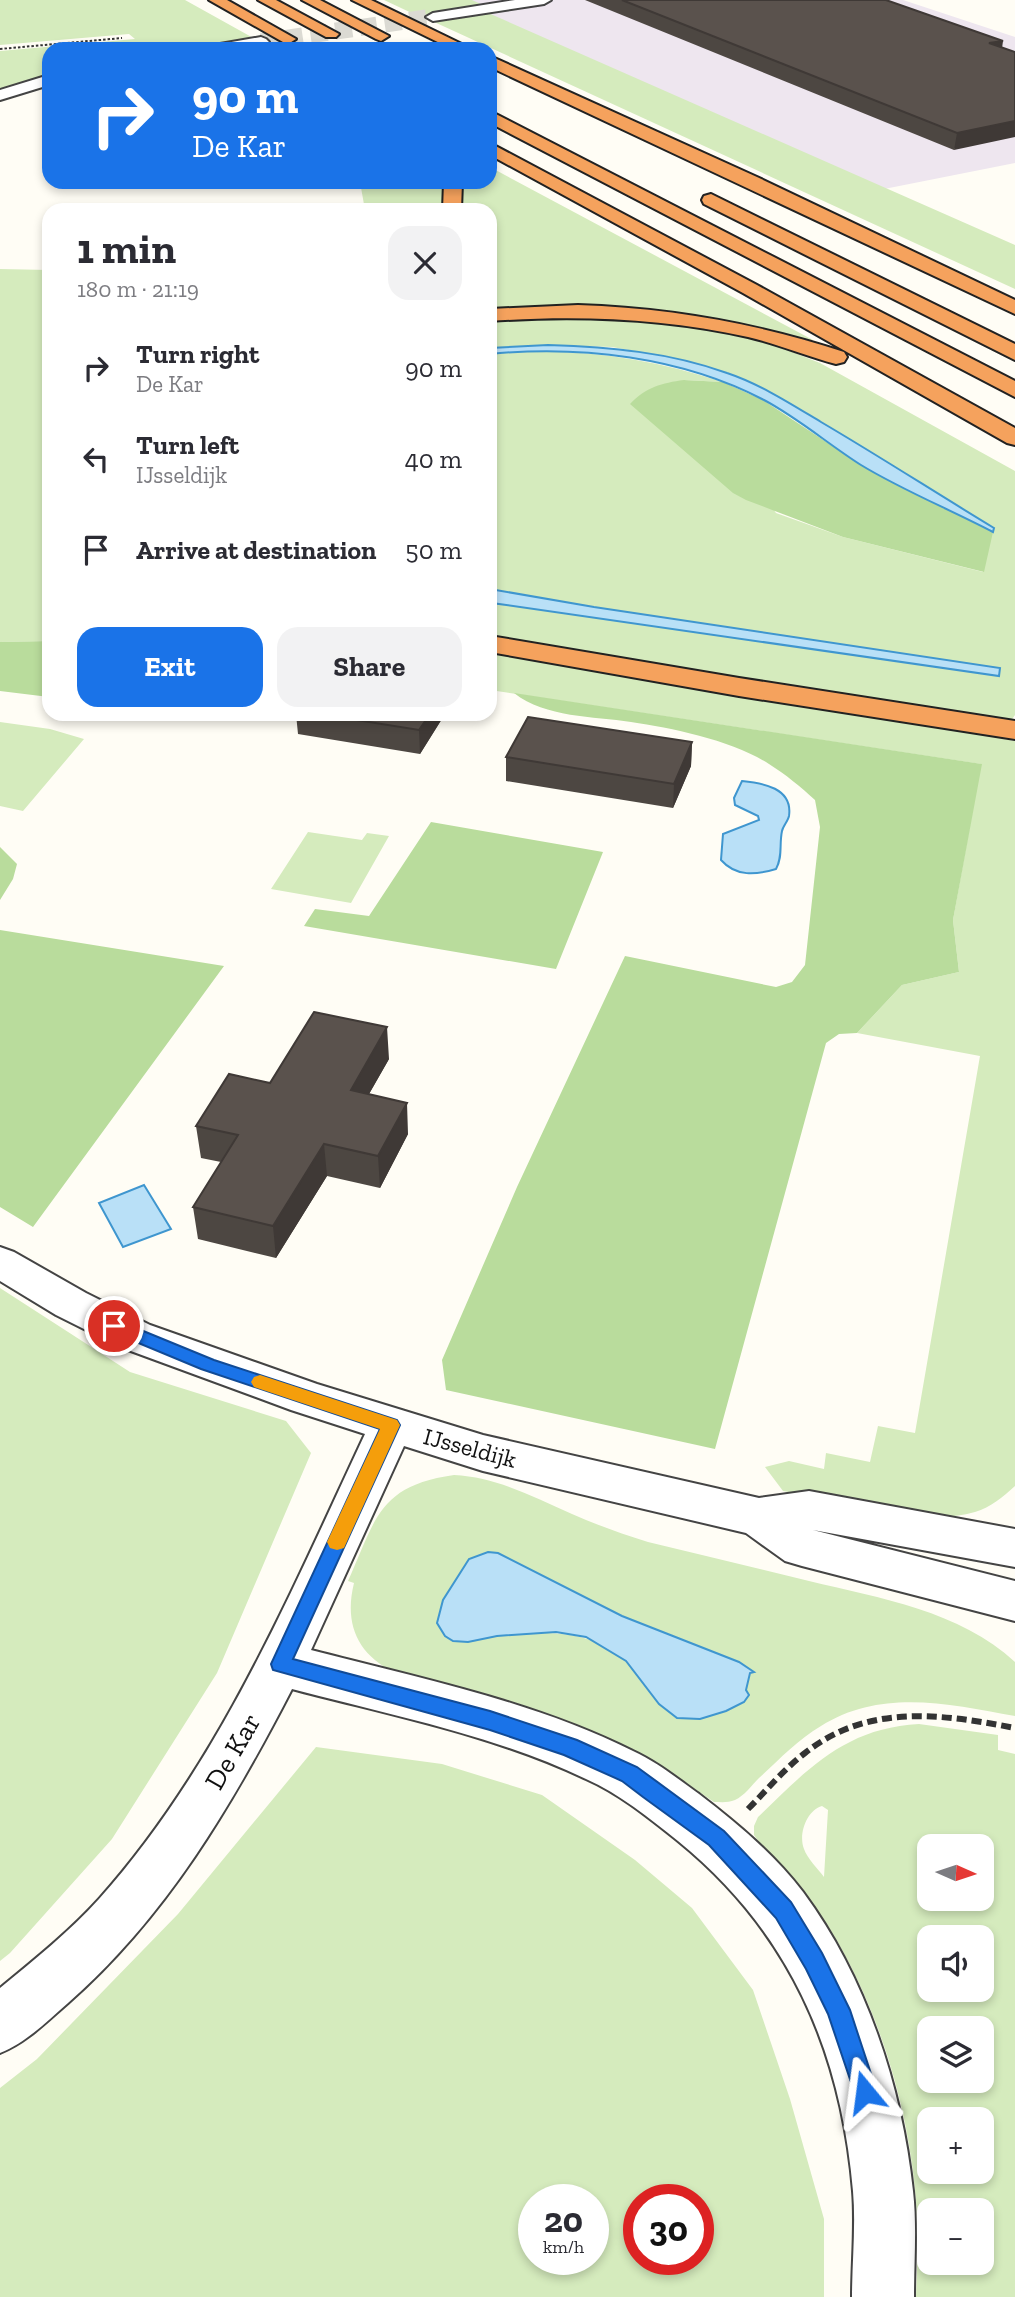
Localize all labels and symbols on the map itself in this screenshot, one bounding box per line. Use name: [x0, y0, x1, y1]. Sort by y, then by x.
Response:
pin: [84, 1296, 144, 1356]
street label: IJsseldijk: [420, 1421, 520, 1474]
street label: De Kar: [198, 1707, 267, 1795]
north arrow: [917, 1834, 994, 1911]
position arrow: [828, 2055, 902, 2129]
speed limit sign: 30: [623, 2184, 714, 2275]

